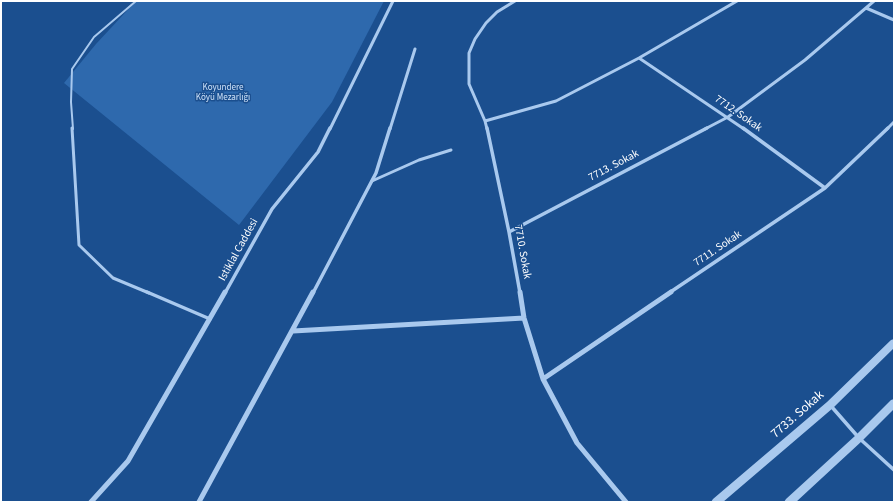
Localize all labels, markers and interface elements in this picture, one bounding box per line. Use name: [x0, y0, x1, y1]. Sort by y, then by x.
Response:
park label: Koyundere Köyü Mezarlığı: [196, 83, 250, 104]
street label: 7712. Sokak: [712, 93, 764, 135]
street label: 7713. Sokak: [587, 147, 641, 185]
street label: Istiklal Caddesi: [216, 216, 262, 284]
street label: 7710. Sokak: [511, 224, 533, 280]
street label: 7711. Sokak: [692, 228, 744, 270]
street label: 7733. Sokak: [768, 388, 828, 442]

